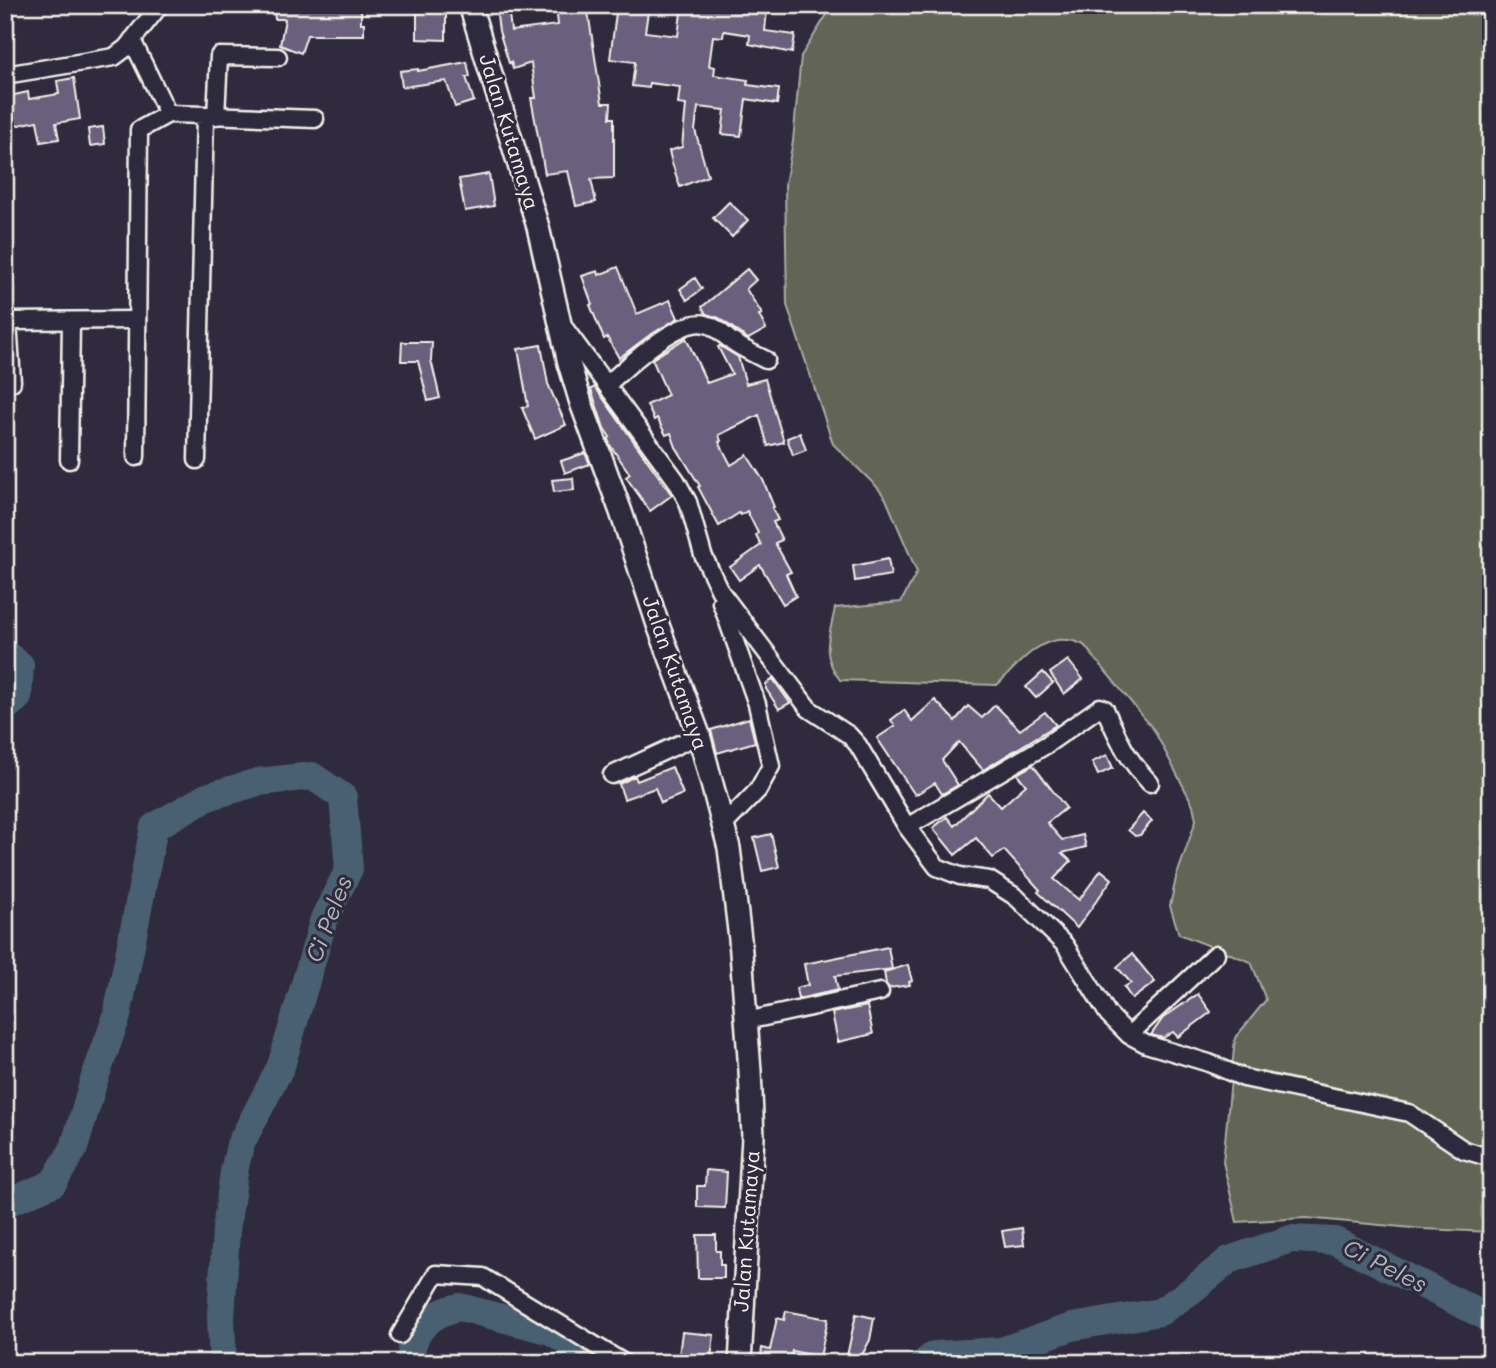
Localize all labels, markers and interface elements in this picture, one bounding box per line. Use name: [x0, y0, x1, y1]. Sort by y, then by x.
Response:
street label: Jalan Kutamaya: [474, 50, 547, 213]
street label: Jalan Kutamaya: [637, 592, 716, 753]
water label: Ci Peles: [298, 871, 358, 966]
street label: Jalan Kutamaya: [726, 1149, 765, 1313]
water label: Ci Peles: [1338, 1231, 1432, 1299]

